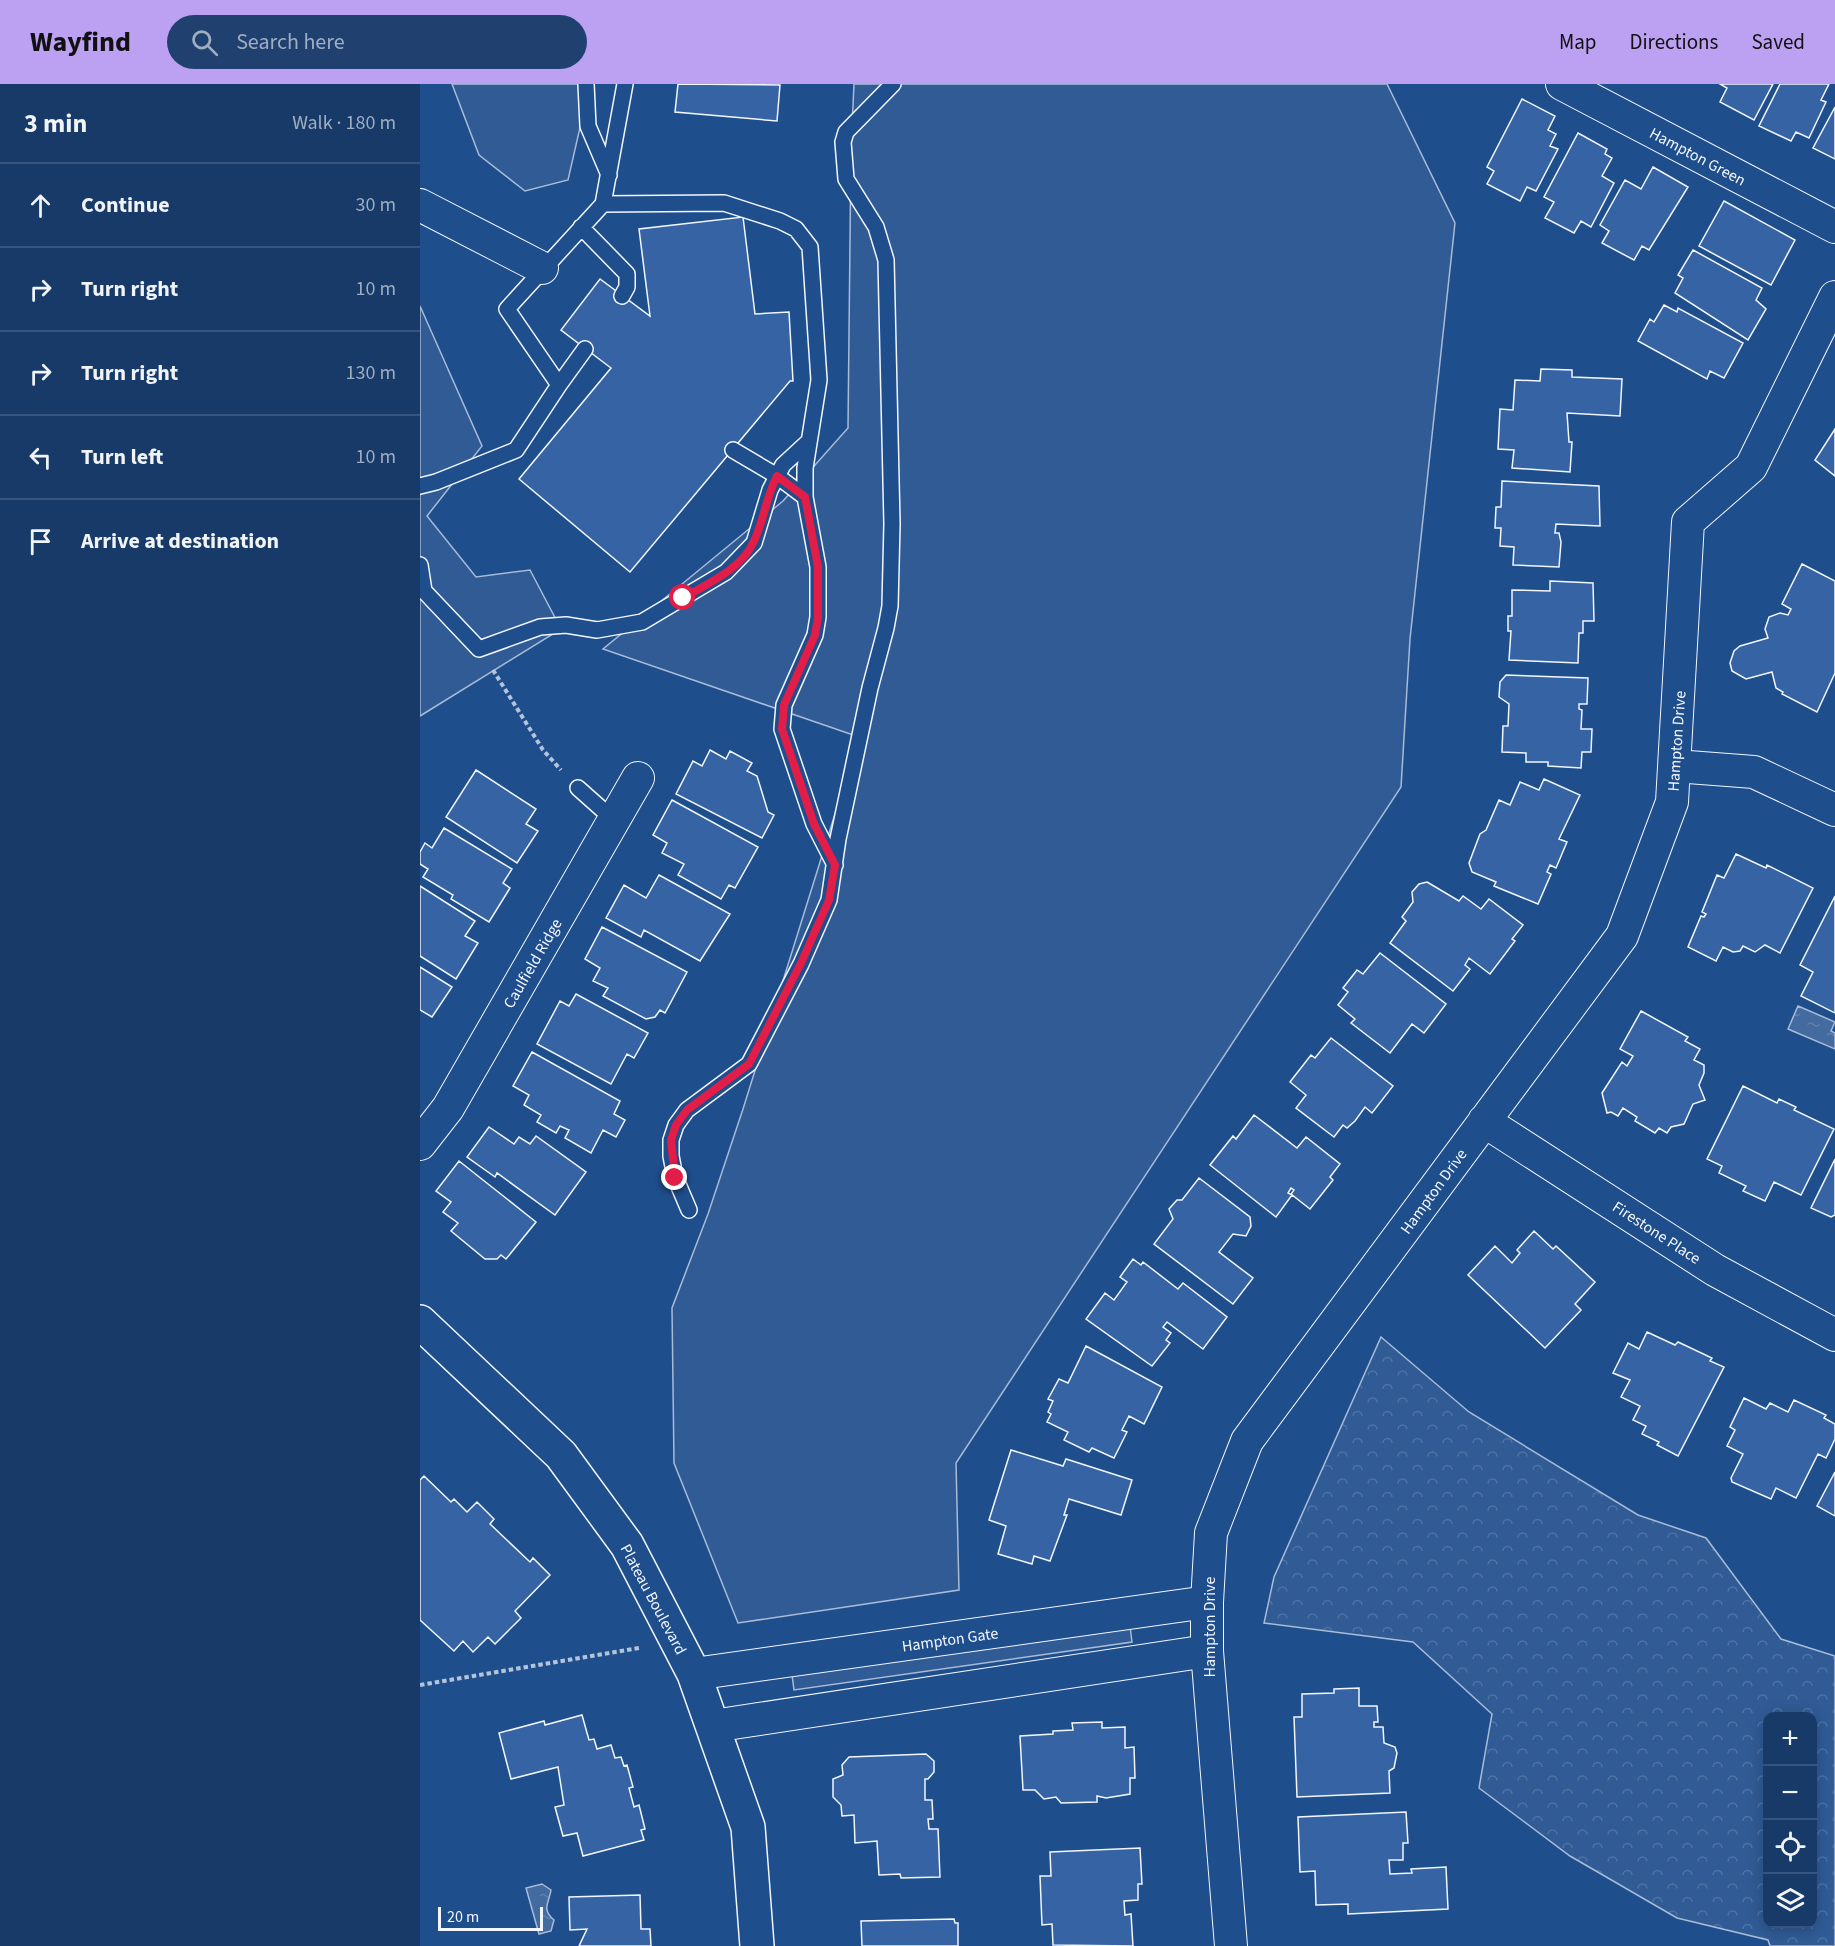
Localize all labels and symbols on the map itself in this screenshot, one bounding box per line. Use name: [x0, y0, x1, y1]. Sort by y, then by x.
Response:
street label: Hampton Green: [1646, 122, 1750, 191]
route start: [669, 584, 695, 610]
street label: Hampton Drive: [1663, 690, 1691, 792]
street label: Caulfield Ridge: [498, 914, 568, 1012]
street label: Hampton Drive: [1395, 1144, 1472, 1239]
route end: [661, 1164, 687, 1190]
street label: Firestone Place: [1608, 1196, 1705, 1270]
street label: Plateau Boulevard: [615, 1540, 692, 1659]
street label: Hampton Drive: [1199, 1577, 1221, 1677]
street label: Hampton Gate: [901, 1622, 1000, 1658]
scale bar: [438, 1904, 543, 1932]

